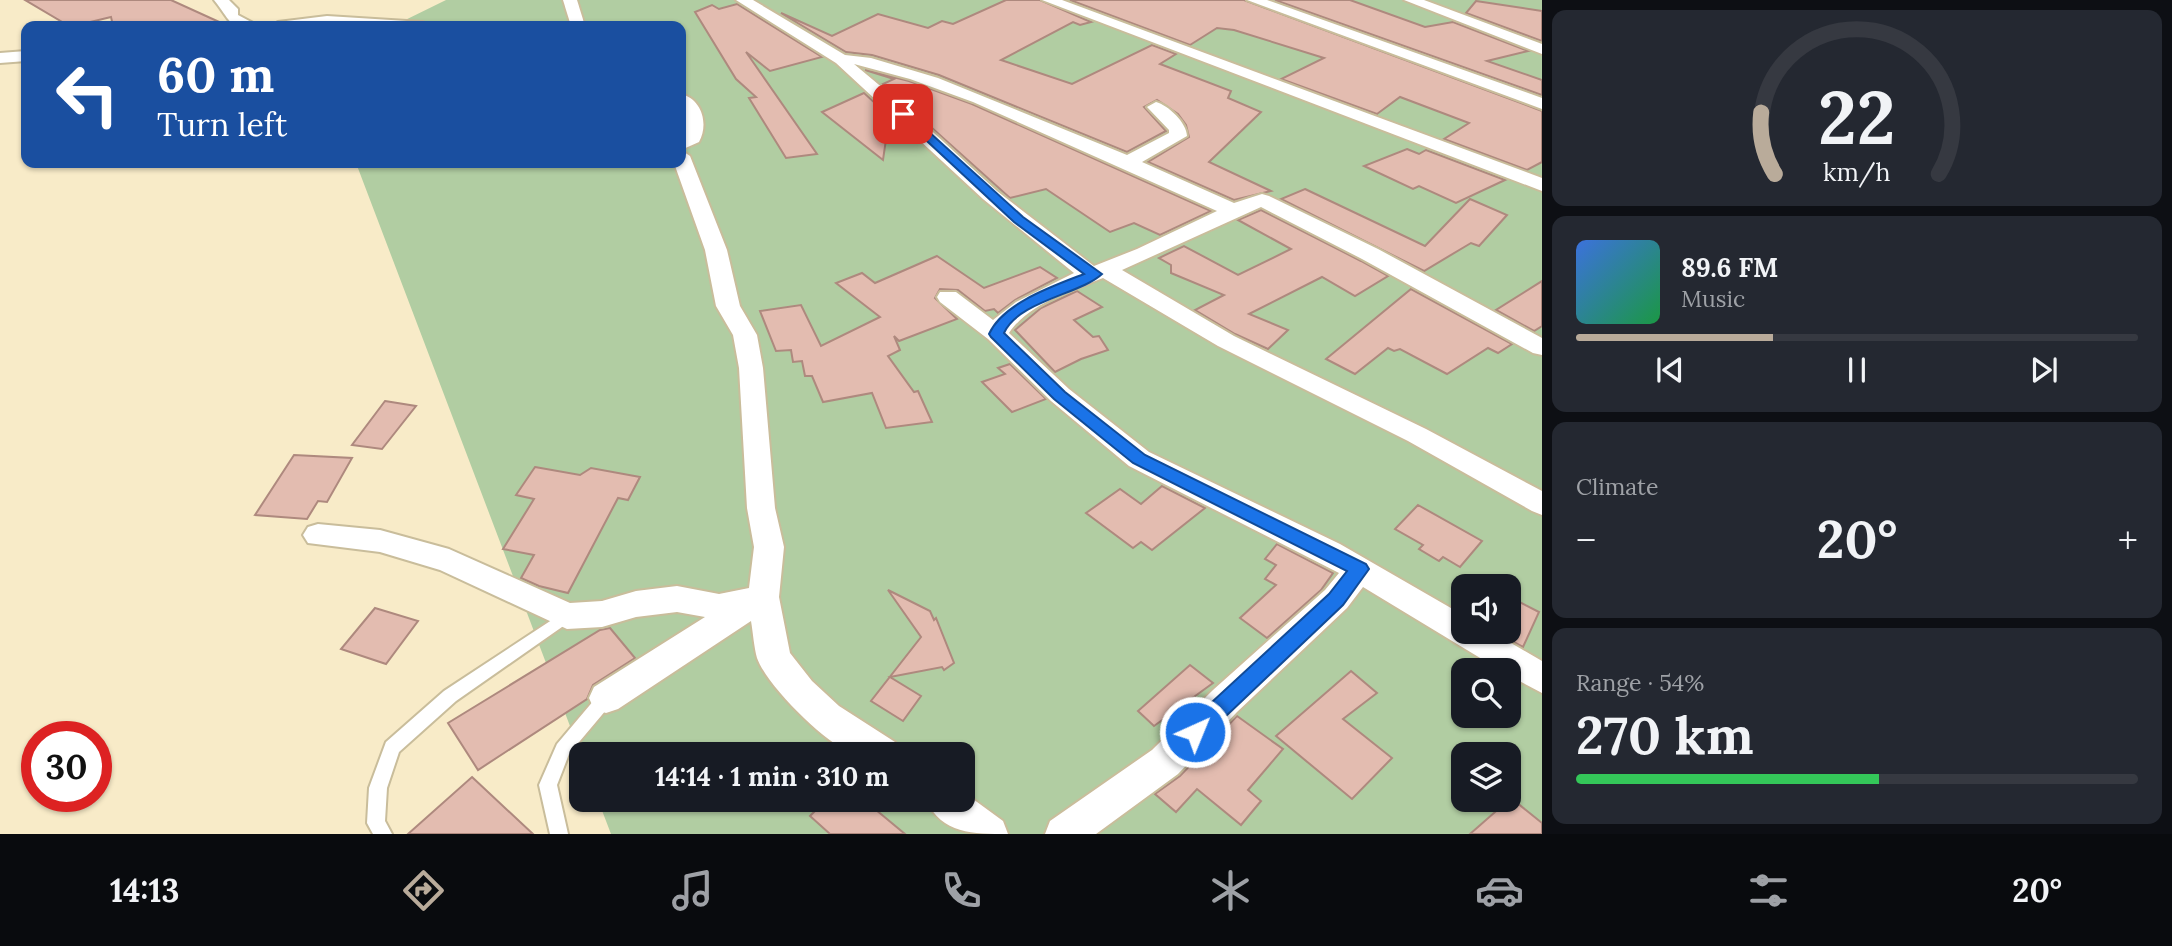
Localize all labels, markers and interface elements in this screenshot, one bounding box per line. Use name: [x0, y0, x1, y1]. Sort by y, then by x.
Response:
text: 60 m: [157, 43, 274, 105]
icon: left: [42, 49, 133, 140]
text: 22: [1818, 71, 1896, 164]
pin: [873, 84, 933, 144]
icon: arrive: [884, 95, 922, 133]
text: Turn left: [157, 104, 287, 145]
text: km/h: [1823, 156, 1891, 188]
text: 89.6 FM: [1681, 251, 1778, 284]
text: Music: [1681, 284, 1745, 313]
icon: previous: [1651, 351, 1689, 389]
icon: pause: [1838, 351, 1876, 389]
icon: next: [2025, 351, 2063, 389]
text: Climate: [1576, 472, 1658, 501]
text: 20°: [1817, 506, 1897, 572]
text: −: [1576, 516, 1596, 564]
text: +: [2118, 516, 2138, 564]
map controls: [1451, 574, 1521, 812]
button: sound: [1451, 574, 1521, 644]
button: search: [1451, 658, 1521, 728]
text: Range · 54%: [1576, 668, 1704, 697]
position arrow: [1158, 695, 1232, 769]
text: 270 km: [1576, 702, 1754, 768]
speed limit sign: 30: [21, 721, 112, 812]
button: layers: [1451, 742, 1521, 812]
text: 14:14 · 1 min · 310 m: [655, 760, 889, 793]
icon: directions: [399, 866, 448, 915]
icon: music: [668, 866, 717, 915]
icon: phone: [937, 866, 986, 915]
icon: climate: [1206, 866, 1255, 915]
icon: car: [1475, 866, 1524, 915]
icon: filters: [1744, 866, 1793, 915]
text: 14:13: [110, 870, 179, 911]
text: 20°: [2012, 870, 2062, 911]

